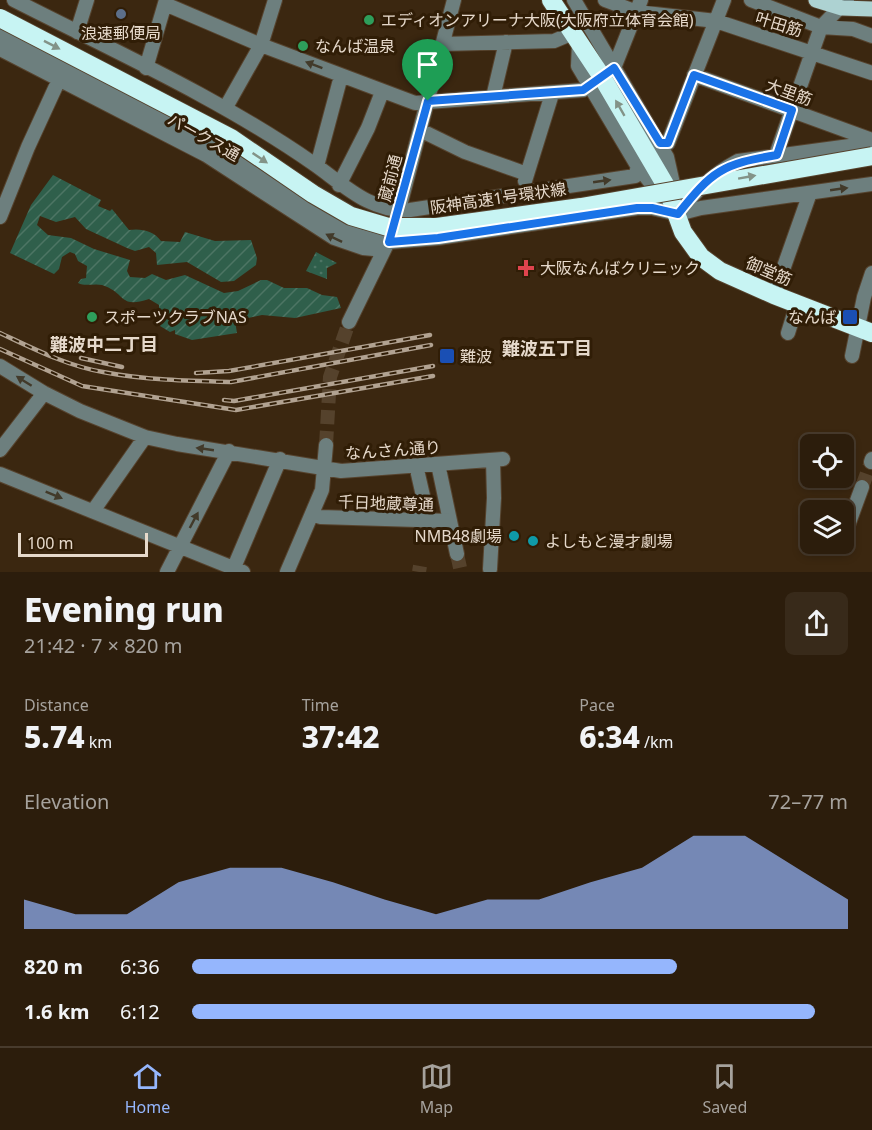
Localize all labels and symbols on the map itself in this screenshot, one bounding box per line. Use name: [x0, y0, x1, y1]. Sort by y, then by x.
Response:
street label: 叶田筋: [753, 6, 805, 42]
marker: 浪速郵便局: [114, 7, 128, 21]
place label: エディオンアリーナ大阪(大阪府立体育会館): [381, 9, 694, 31]
marker: エディオンアリーナ大阪(大阪府立体育会館): [362, 13, 376, 27]
place label: 浪速郵便局: [81, 22, 161, 44]
place label: なんば温泉: [315, 35, 395, 57]
marker: なんば温泉: [296, 39, 310, 53]
pin: [402, 39, 453, 101]
one-way arrow: [44, 40, 61, 50]
one-way arrow: [304, 60, 322, 70]
street label: 大里筋: [763, 73, 815, 111]
one-way arrow: [615, 99, 625, 116]
street label: パークス通: [164, 108, 244, 166]
one-way arrow: [252, 152, 268, 163]
street label: 蔵前通: [373, 152, 407, 204]
one-way arrow: [738, 173, 757, 182]
one-way arrow: [593, 177, 612, 186]
street label: 阪神高速1号環状線: [429, 178, 567, 218]
one-way arrow: [830, 184, 849, 193]
one-way arrow: [326, 233, 343, 242]
street label: 御堂筋: [743, 251, 795, 291]
place label: 大阪なんばクリニック: [540, 257, 700, 279]
marker: 大阪なんばクリニック: [517, 259, 535, 277]
place label: スポーツクラブNAS: [104, 306, 247, 328]
place label: なんば: [788, 306, 836, 328]
marker: なんば: [841, 308, 859, 326]
marker: スポーツクラブNAS: [85, 310, 99, 324]
district label: 難波中二丁目: [50, 332, 158, 356]
district label: 難波五丁目: [502, 336, 592, 360]
place label: 難波: [460, 345, 492, 367]
marker: 難波: [438, 347, 456, 365]
one-way arrow: [16, 375, 32, 386]
street label: なんさん通り: [344, 436, 442, 464]
one-way arrow: [195, 444, 214, 453]
one-way arrow: [46, 490, 64, 500]
street label: 千日地蔵尊通: [338, 490, 434, 516]
one-way arrow: [189, 512, 199, 529]
place label: NMB48劇場: [415, 525, 502, 547]
marker: NMB48劇場: [507, 529, 521, 543]
scale bar: [18, 530, 148, 558]
place label: よしもと漫才劇場: [545, 530, 673, 552]
marker: よしもと漫才劇場: [526, 534, 540, 548]

